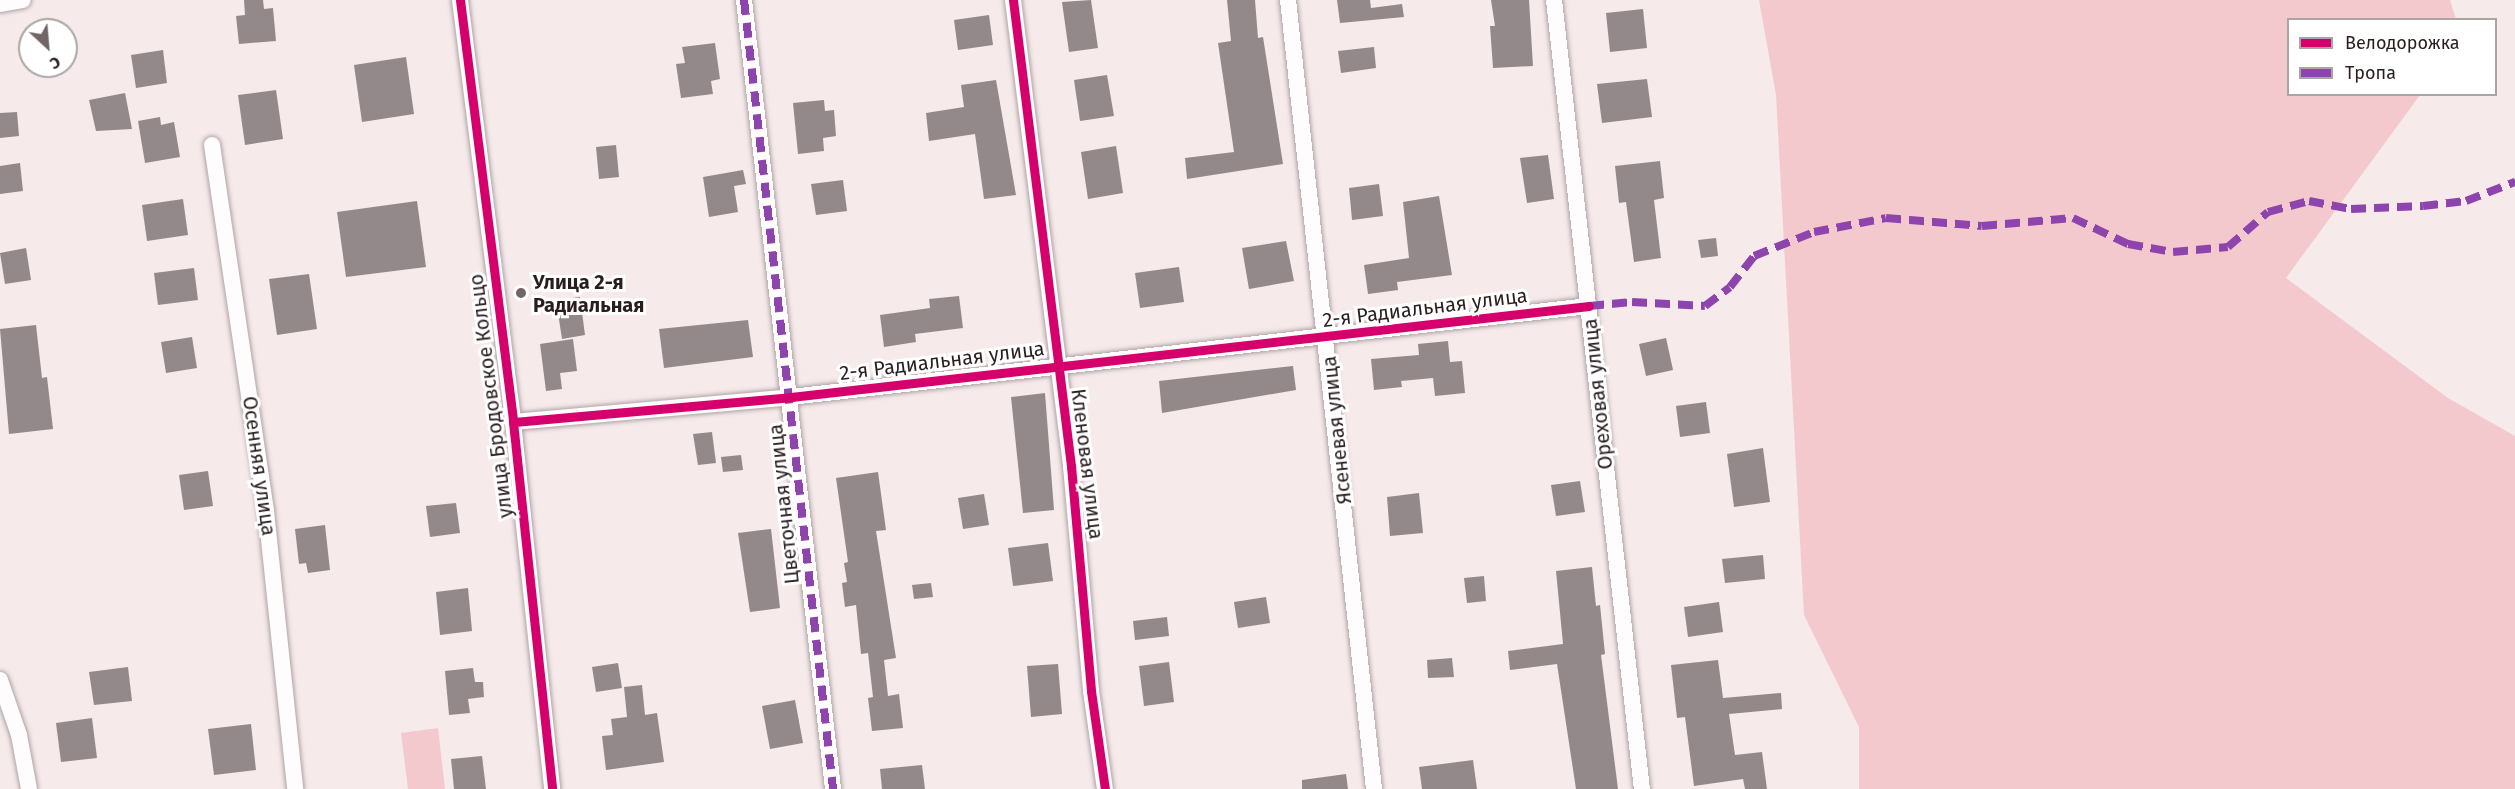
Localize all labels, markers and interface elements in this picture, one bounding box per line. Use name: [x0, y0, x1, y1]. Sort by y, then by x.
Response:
north arrow: [18, 18, 78, 78]
legend: [2287, 18, 2497, 96]
text: Велодорожка: [2345, 32, 2460, 54]
text: С: [47, 52, 64, 73]
text: Тропа: [2345, 62, 2396, 84]
place label: Улица 2-я Радиальная: [533, 270, 644, 317]
street label: улица Бродовское Кольцо: [464, 273, 518, 519]
street label: 2-я Радиальная улица: [1321, 284, 1529, 332]
marker: Улица 2-я Радиальная: [514, 286, 528, 300]
street label: Ореховая улица: [1578, 317, 1618, 471]
street label: 2-я Радиальная улица: [838, 337, 1046, 385]
street label: Ясеневая улица: [1317, 355, 1357, 505]
street label: Кленовая улица: [1066, 387, 1108, 541]
street label: Осенняя улица: [237, 395, 281, 537]
street label: Цветочная улица: [764, 423, 804, 585]

